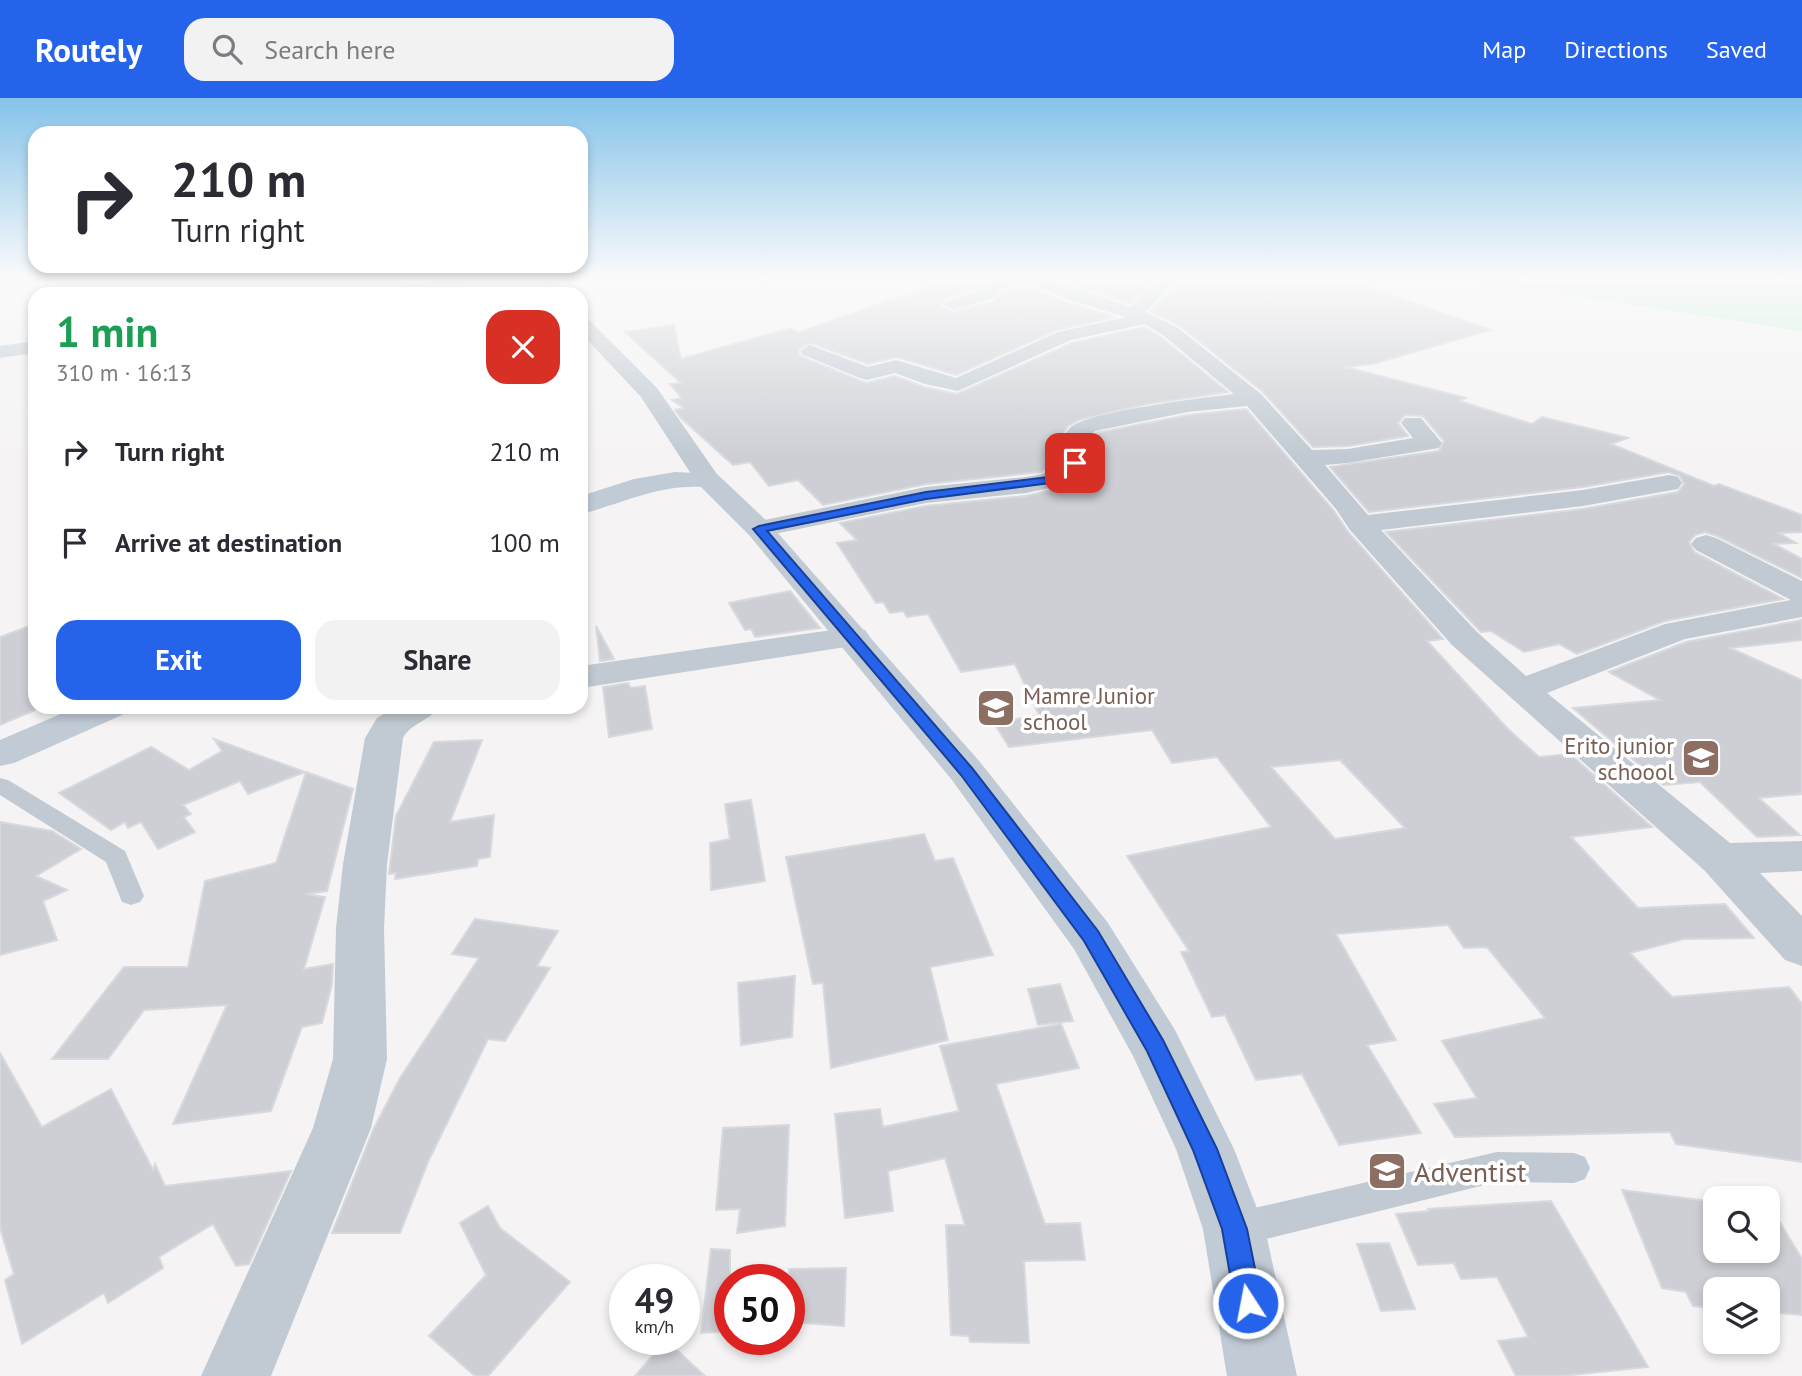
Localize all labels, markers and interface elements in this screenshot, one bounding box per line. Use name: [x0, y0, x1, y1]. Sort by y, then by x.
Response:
search box: [184, 18, 674, 81]
text: Routely: [35, 28, 142, 71]
icon: search: [208, 30, 246, 68]
text: Search here: [264, 33, 395, 66]
text: Map: [1482, 34, 1526, 65]
text: Directions: [1564, 34, 1668, 65]
text: Saved: [1706, 34, 1767, 65]
text: 210 m: [171, 147, 306, 211]
icon: right: [56, 154, 147, 245]
text: Turn right: [171, 209, 305, 251]
text: 1 min: [56, 304, 158, 359]
button: close: [486, 310, 560, 384]
text: 310 m · 16:13: [56, 358, 192, 387]
icon: right: [56, 433, 94, 471]
pin: [1045, 433, 1105, 493]
text: Turn right: [115, 435, 224, 468]
text: 210 m: [489, 435, 560, 468]
icon: arrive: [1056, 444, 1094, 482]
icon: arrive: [56, 524, 94, 562]
text: Arrive at destination: [115, 526, 342, 559]
text: 100 m: [489, 526, 560, 559]
button: Exit: [56, 620, 301, 700]
button: Share: [315, 620, 560, 700]
place label: Mamre Junior school: [1023, 681, 1155, 736]
school or university icon: Mamre Junior school: [975, 687, 1017, 729]
place label: Erito junior schoool: [1564, 731, 1674, 786]
school or university icon: Erito junior schoool: [1680, 737, 1722, 779]
school or university icon: Adventist: [1366, 1150, 1408, 1192]
place label: Adventist: [1414, 1153, 1527, 1190]
map controls: [1703, 1186, 1780, 1354]
button: search: [1703, 1186, 1780, 1263]
speed limit sign: 50: [714, 1264, 805, 1355]
position arrow: [1211, 1266, 1285, 1340]
text: 49: [635, 1277, 674, 1323]
button: layers: [1703, 1277, 1780, 1354]
text: km/h: [635, 1315, 674, 1338]

